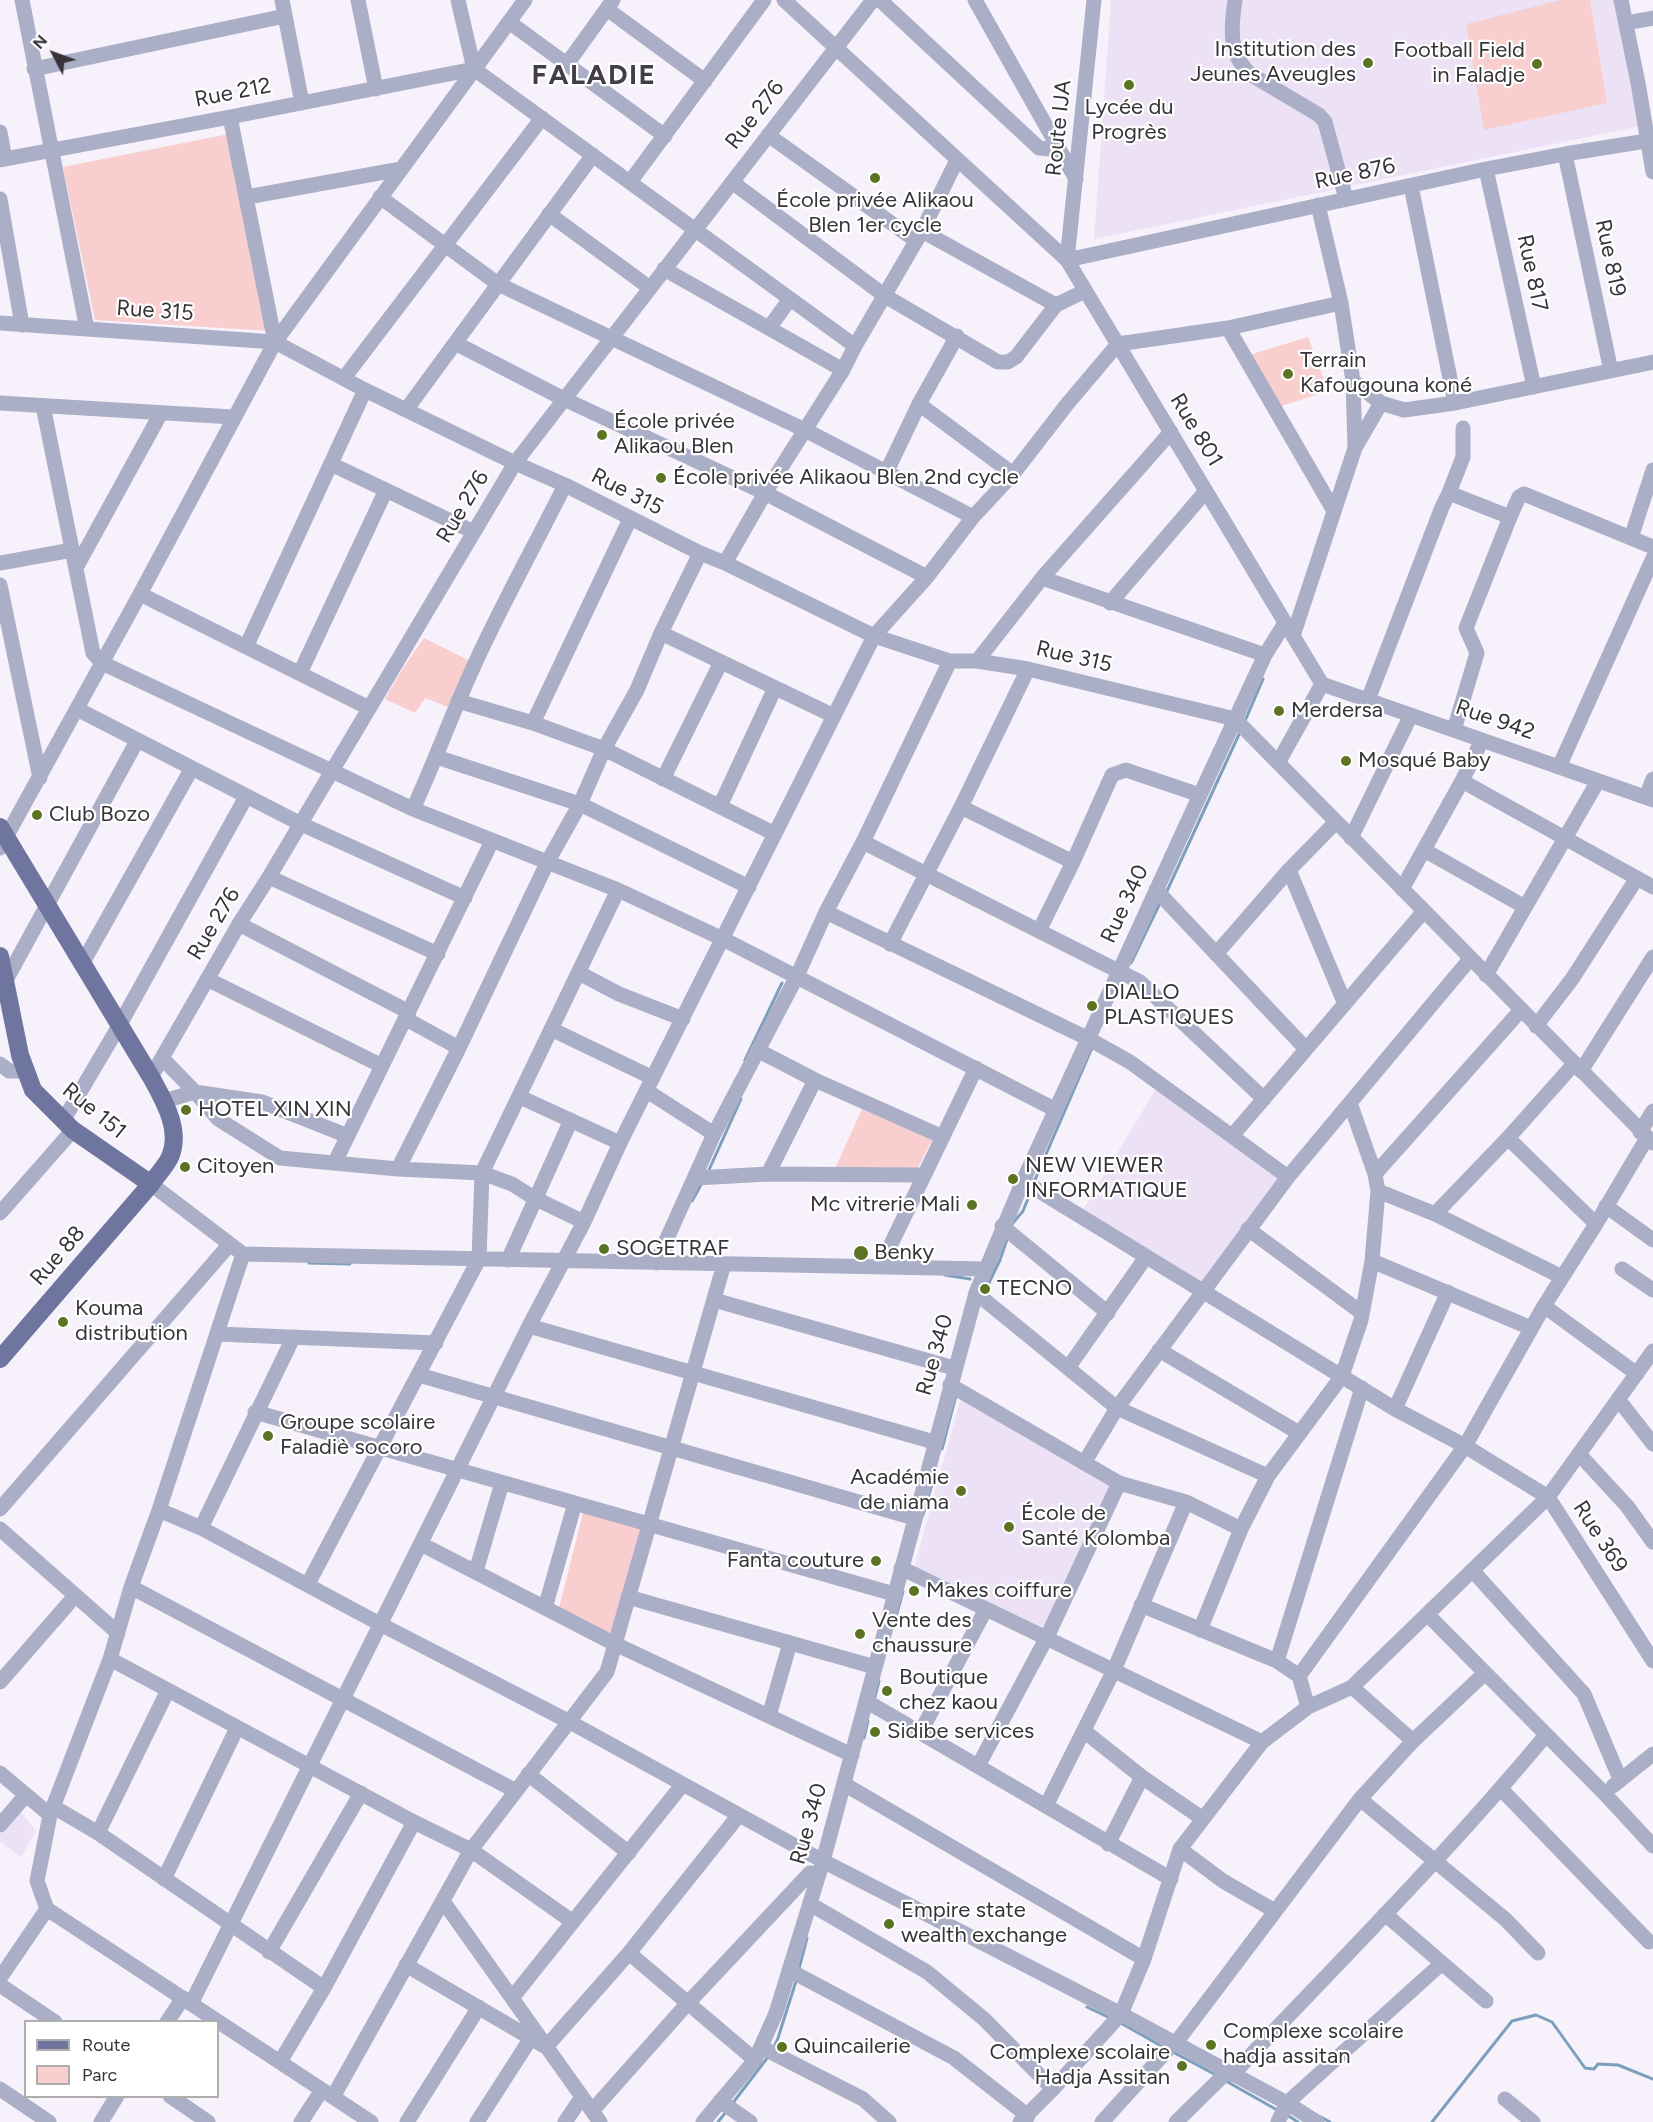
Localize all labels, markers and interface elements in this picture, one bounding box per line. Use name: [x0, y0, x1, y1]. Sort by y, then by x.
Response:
north arrow: [24, 24, 84, 84]
text: N: [29, 31, 51, 53]
place label: Institution des Jeunes Aveugles: [1190, 37, 1356, 88]
place label: Football Field in Faladje: [1393, 38, 1525, 90]
marker: Institution des Jeunes Aveugles: [1361, 56, 1375, 70]
marker: Football Field in Faladje: [1530, 57, 1544, 71]
district label: FALADIE: [531, 59, 657, 93]
street label: Rue 212: [193, 73, 273, 113]
street label: Rue 276: [720, 75, 790, 155]
marker: Lycée du Progrès: [1122, 78, 1136, 92]
street label: Route IJA: [1041, 79, 1077, 177]
place label: Lycée du Progrès: [1084, 95, 1174, 146]
street label: Rue 876: [1313, 153, 1397, 195]
marker: École privée Alikaou Blen 1er cycle: [868, 171, 882, 185]
place label: École privée Alikaou Blen 1er cycle: [776, 188, 974, 240]
street label: Rue 819: [1589, 217, 1631, 299]
street label: Rue 817: [1511, 232, 1553, 314]
street label: Rue 315: [116, 295, 194, 327]
place label: Terrain Kafougouna koné: [1300, 348, 1472, 400]
marker: Terrain Kafougouna koné: [1281, 367, 1295, 381]
street label: Rue 801: [1164, 389, 1228, 471]
place label: École privée Alikaou Blen: [614, 409, 735, 460]
marker: École privée Alikaou Blen: [595, 428, 609, 442]
street label: Rue 315: [587, 463, 667, 521]
place label: École privée Alikaou Blen 2nd cycle: [673, 465, 1019, 491]
street label: Rue 276: [431, 466, 495, 548]
marker: École privée Alikaou Blen 2nd cycle: [654, 471, 668, 485]
street label: Rue 315: [1033, 635, 1115, 679]
street label: Rue 942: [1452, 694, 1538, 746]
place label: Merdersa: [1291, 698, 1383, 724]
marker: Merdersa: [1272, 704, 1286, 718]
place label: Mosqué Baby: [1358, 748, 1491, 774]
marker: Mosqué Baby: [1339, 754, 1353, 768]
place label: Club Bozo: [49, 802, 150, 828]
marker: Club Bozo: [30, 808, 44, 822]
street label: Rue 340: [1095, 861, 1155, 947]
street label: Rue 276: [182, 883, 246, 965]
place label: DIALLO PLASTIQUES: [1104, 980, 1234, 1032]
marker: DIALLO PLASTIQUES: [1085, 999, 1099, 1013]
street label: Rue 151: [57, 1077, 131, 1145]
place label: HOTEL XIN XIN: [198, 1097, 352, 1123]
marker: HOTEL XIN XIN: [179, 1103, 193, 1117]
place label: NEW VIEWER INFORMATIQUE: [1025, 1153, 1188, 1204]
place label: Citoyen: [197, 1154, 274, 1180]
marker: Citoyen: [178, 1160, 192, 1174]
marker: NEW VIEWER INFORMATIQUE: [1006, 1172, 1020, 1186]
place label: Mc vitrerie Mali: [810, 1192, 960, 1218]
marker: Mc vitrerie Mali: [965, 1198, 979, 1212]
street label: Rue 88: [25, 1221, 91, 1291]
place label: SOGETRAF: [616, 1236, 729, 1262]
place label: Benky: [874, 1240, 934, 1266]
marker: SOGETRAF: [597, 1242, 611, 1256]
marker: Benky: [852, 1244, 870, 1262]
place label: TECNO: [997, 1276, 1072, 1302]
marker: TECNO: [978, 1282, 992, 1296]
place label: Kouma distribution: [75, 1296, 188, 1348]
street label: Rue 340: [911, 1311, 959, 1399]
marker: Kouma distribution: [56, 1315, 70, 1329]
place label: Groupe scolaire Faladiè socoro: [280, 1410, 435, 1462]
marker: Groupe scolaire Faladiè socoro: [261, 1429, 275, 1443]
place label: Académie de niama: [850, 1465, 949, 1516]
marker: Académie de niama: [954, 1484, 968, 1498]
street label: Rue 369: [1567, 1496, 1633, 1578]
place label: École de Santé Kolomba: [1021, 1501, 1170, 1552]
marker: École de Santé Kolomba: [1002, 1520, 1016, 1534]
place label: Fanta couture: [727, 1548, 864, 1574]
marker: Fanta couture: [869, 1554, 883, 1568]
place label: Makes coiffure: [926, 1578, 1072, 1604]
marker: Makes coiffure: [907, 1584, 921, 1598]
place label: Vente des chaussure: [872, 1608, 972, 1660]
marker: Vente des chaussure: [853, 1627, 867, 1641]
place label: Boutique chez kaou: [899, 1665, 998, 1717]
marker: Boutique chez kaou: [880, 1684, 894, 1698]
place label: Sidibe services: [887, 1719, 1034, 1745]
marker: Sidibe services: [868, 1725, 882, 1739]
street label: Rue 340: [785, 1780, 833, 1868]
place label: Empire state wealth exchange: [901, 1898, 1067, 1950]
marker: Empire state wealth exchange: [882, 1917, 896, 1931]
place label: Complexe scolaire hadja assitan: [1223, 2019, 1403, 2070]
legend: [24, 2020, 219, 2098]
text: Route: [82, 2034, 130, 2056]
place label: Quincailerie: [794, 2034, 910, 2060]
marker: Complexe scolaire hadja assitan: [1204, 2038, 1218, 2052]
marker: Quincailerie: [775, 2040, 789, 2054]
place label: Complexe scolaire Hadja Assitan: [990, 2040, 1170, 2092]
marker: Complexe scolaire Hadja Assitan: [1175, 2059, 1189, 2073]
text: Parc: [82, 2064, 117, 2086]

